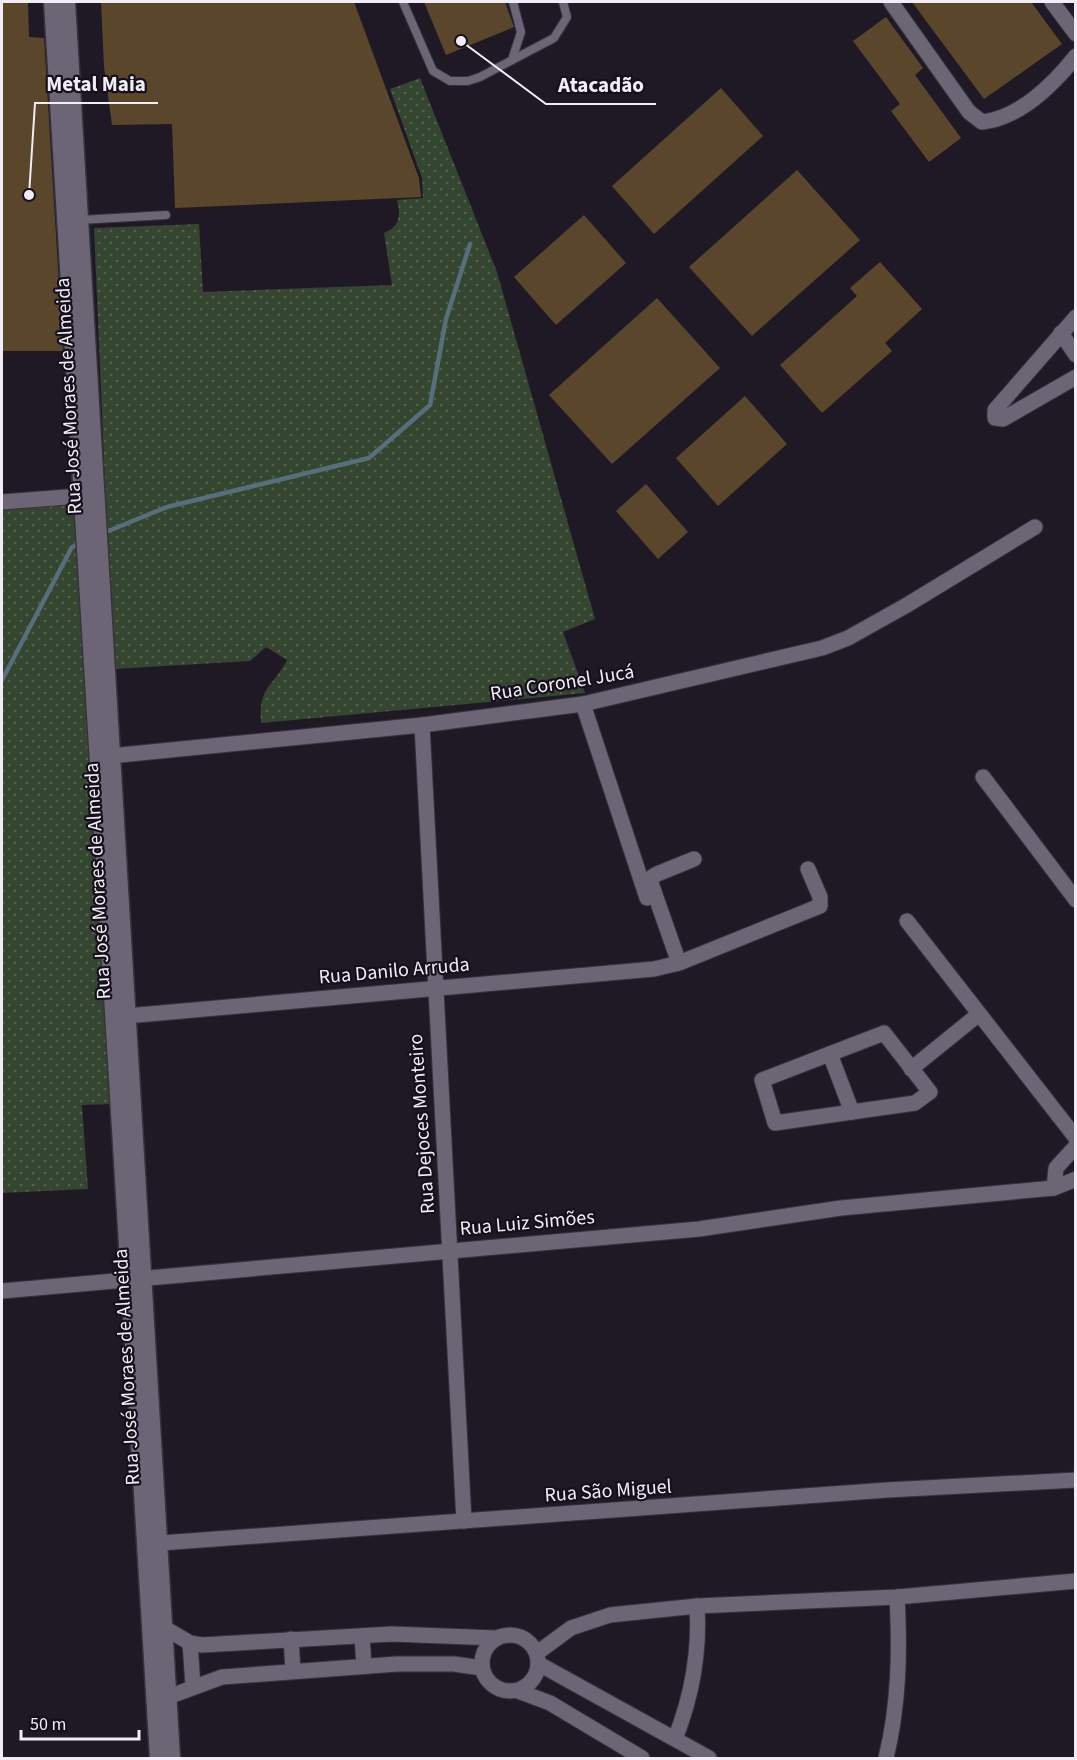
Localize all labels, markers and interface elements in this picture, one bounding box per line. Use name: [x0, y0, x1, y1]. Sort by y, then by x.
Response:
callout: Metal Maia: [35, 64, 158, 103]
callout: Atacadão: [546, 65, 656, 104]
text: Metal Maia: [46, 69, 146, 99]
text: Atacadão: [557, 70, 644, 100]
street label: Rua José Moraes de Almeida: [49, 277, 89, 515]
street label: Rua Coronel Jucá: [488, 658, 636, 708]
street label: Rua José Moraes de Almeida: [78, 762, 118, 1000]
street label: Rua Danilo Arruda: [317, 950, 471, 992]
street label: Rua Dejoces Monteiro: [402, 1033, 442, 1215]
street label: Rua Luiz Simões: [458, 1203, 596, 1243]
street label: Rua José Moraes de Almeida: [107, 1248, 147, 1486]
street label: Rua São Miguel: [544, 1473, 673, 1509]
scale bar: [21, 1703, 140, 1741]
text: 50 m: [30, 1712, 66, 1737]

